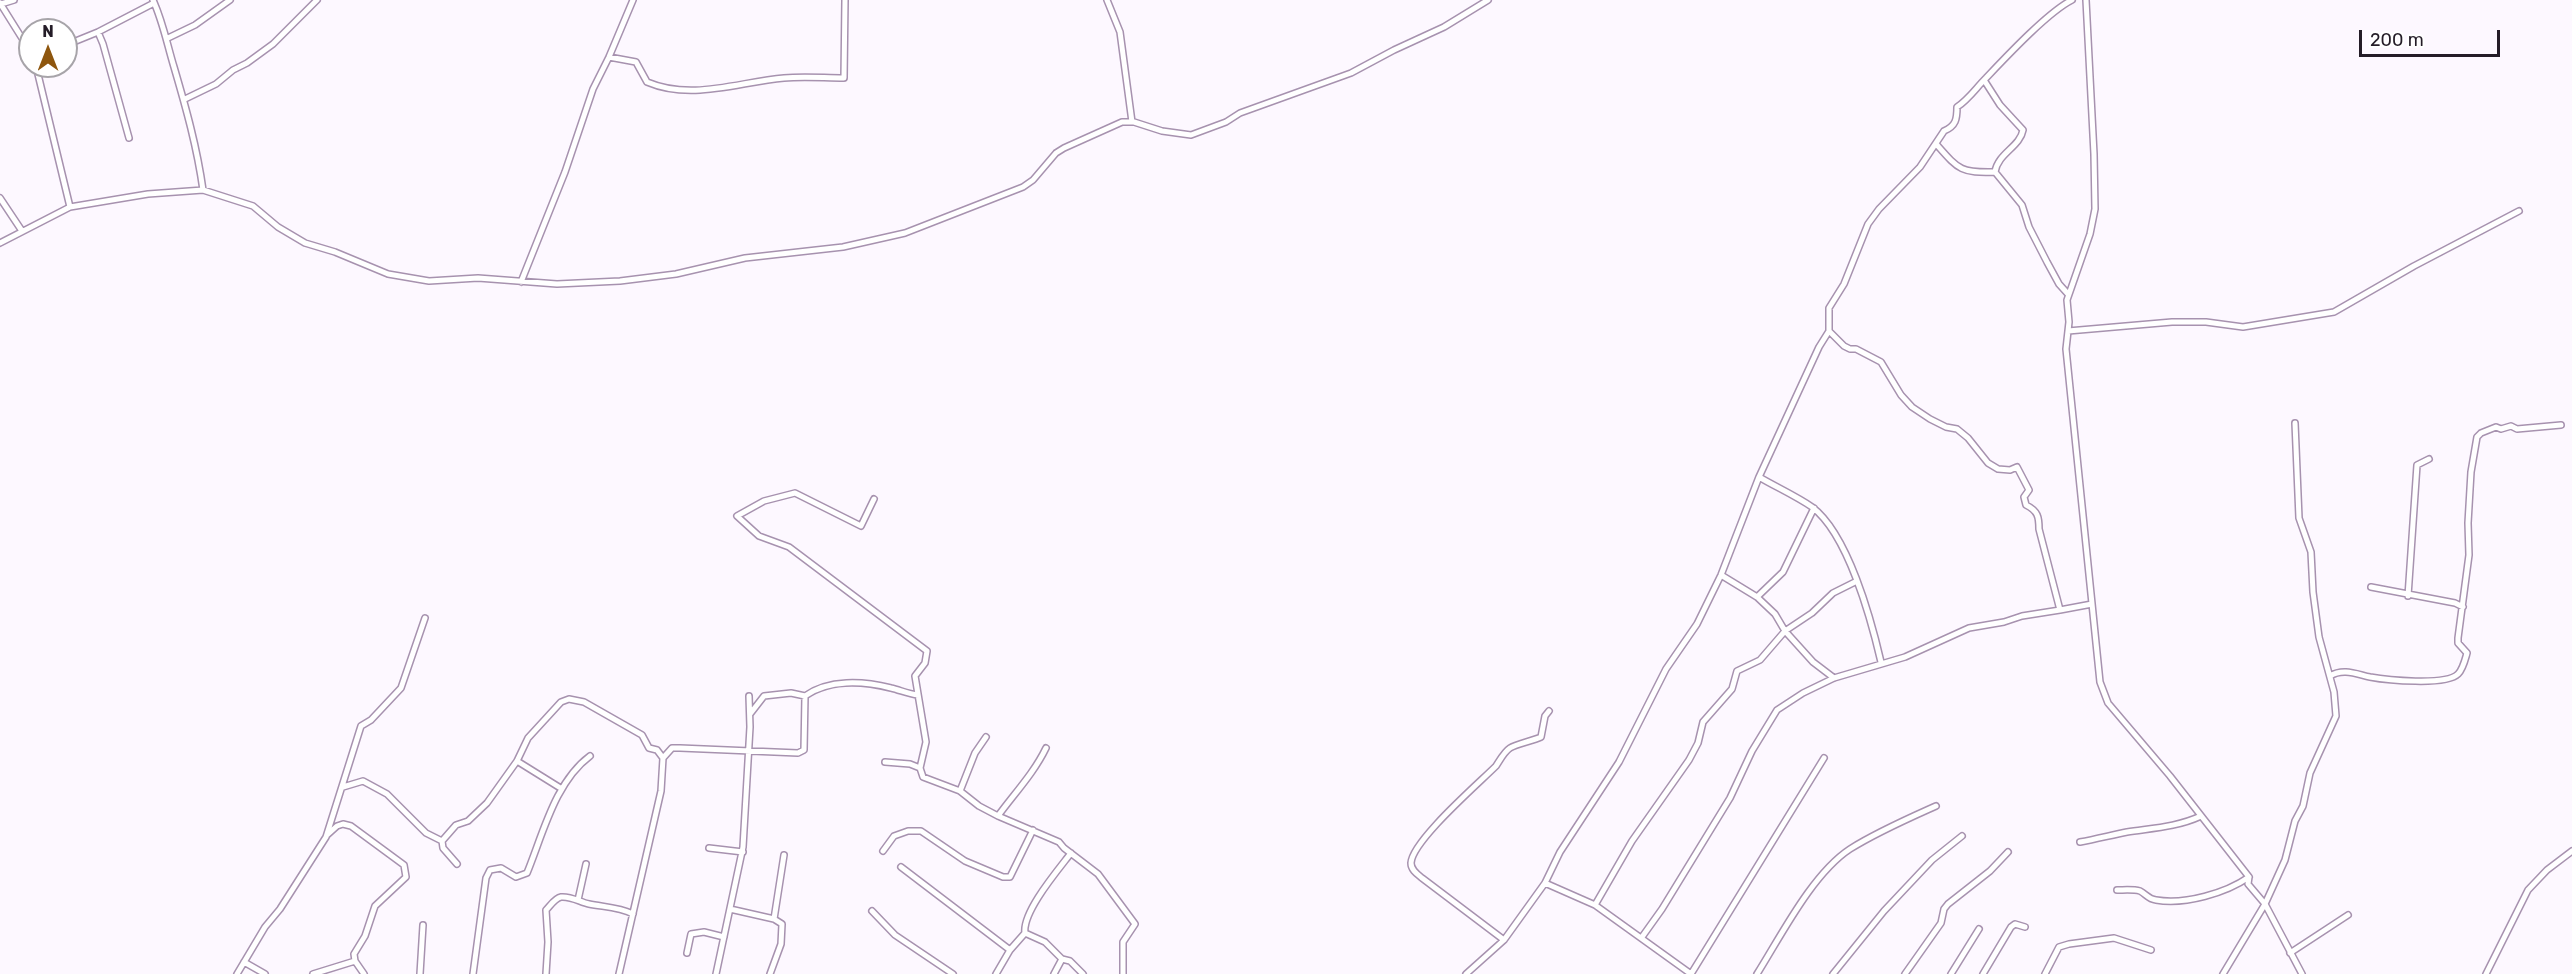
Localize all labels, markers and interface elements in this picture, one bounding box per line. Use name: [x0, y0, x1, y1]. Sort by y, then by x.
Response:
north arrow: [18, 18, 78, 78]
scale bar: [2362, 18, 2503, 56]
text: N: [42, 22, 54, 41]
text: 200 m: [2370, 29, 2424, 51]

